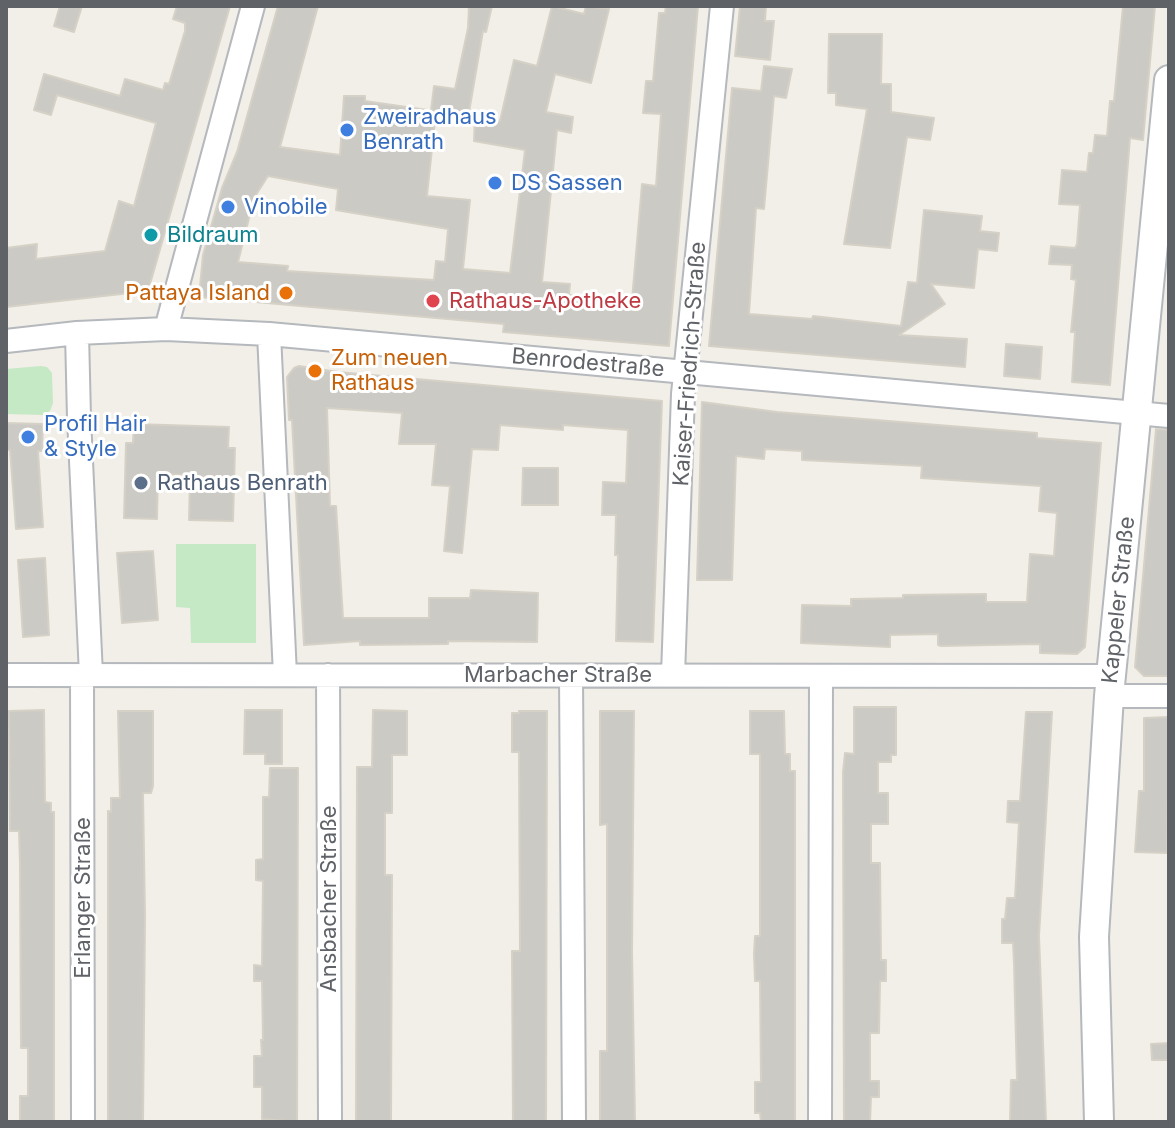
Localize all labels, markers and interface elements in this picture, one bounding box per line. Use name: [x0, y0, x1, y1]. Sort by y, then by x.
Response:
place label: Zweiradhaus Benrath: [363, 104, 497, 156]
marker: Zweiradhaus Benrath: [338, 121, 356, 139]
place label: DS Sassen: [511, 170, 623, 196]
marker: DS Sassen: [486, 174, 504, 192]
place label: Vinobile: [244, 194, 328, 220]
marker: Vinobile: [219, 198, 237, 216]
place label: Bildraum: [167, 222, 258, 248]
marker: Bildraum: [142, 226, 160, 244]
street label: Kaiser-Friedrich-Straße: [668, 241, 712, 487]
place label: Pattaya Island: [125, 280, 270, 306]
marker: Pattaya Island: [277, 284, 295, 302]
place label: Rathaus-Apotheke: [449, 288, 641, 314]
marker: Rathaus-Apotheke: [424, 292, 442, 310]
street label: Benrodestraße: [510, 343, 666, 383]
place label: Zum neuen Rathaus: [331, 345, 448, 396]
marker: Zum neuen Rathaus: [306, 362, 324, 380]
place label: Profil Hair & Style: [44, 411, 146, 462]
marker: Profil Hair & Style: [19, 428, 37, 446]
place label: Rathaus Benrath: [157, 470, 328, 496]
marker: Rathaus Benrath: [132, 474, 150, 492]
street label: Kappeler Straße: [1097, 515, 1141, 685]
street label: Marbacher Straße: [464, 662, 652, 688]
street label: Ansbacher Straße: [316, 805, 342, 993]
street label: Erlanger Straße: [70, 817, 96, 979]

